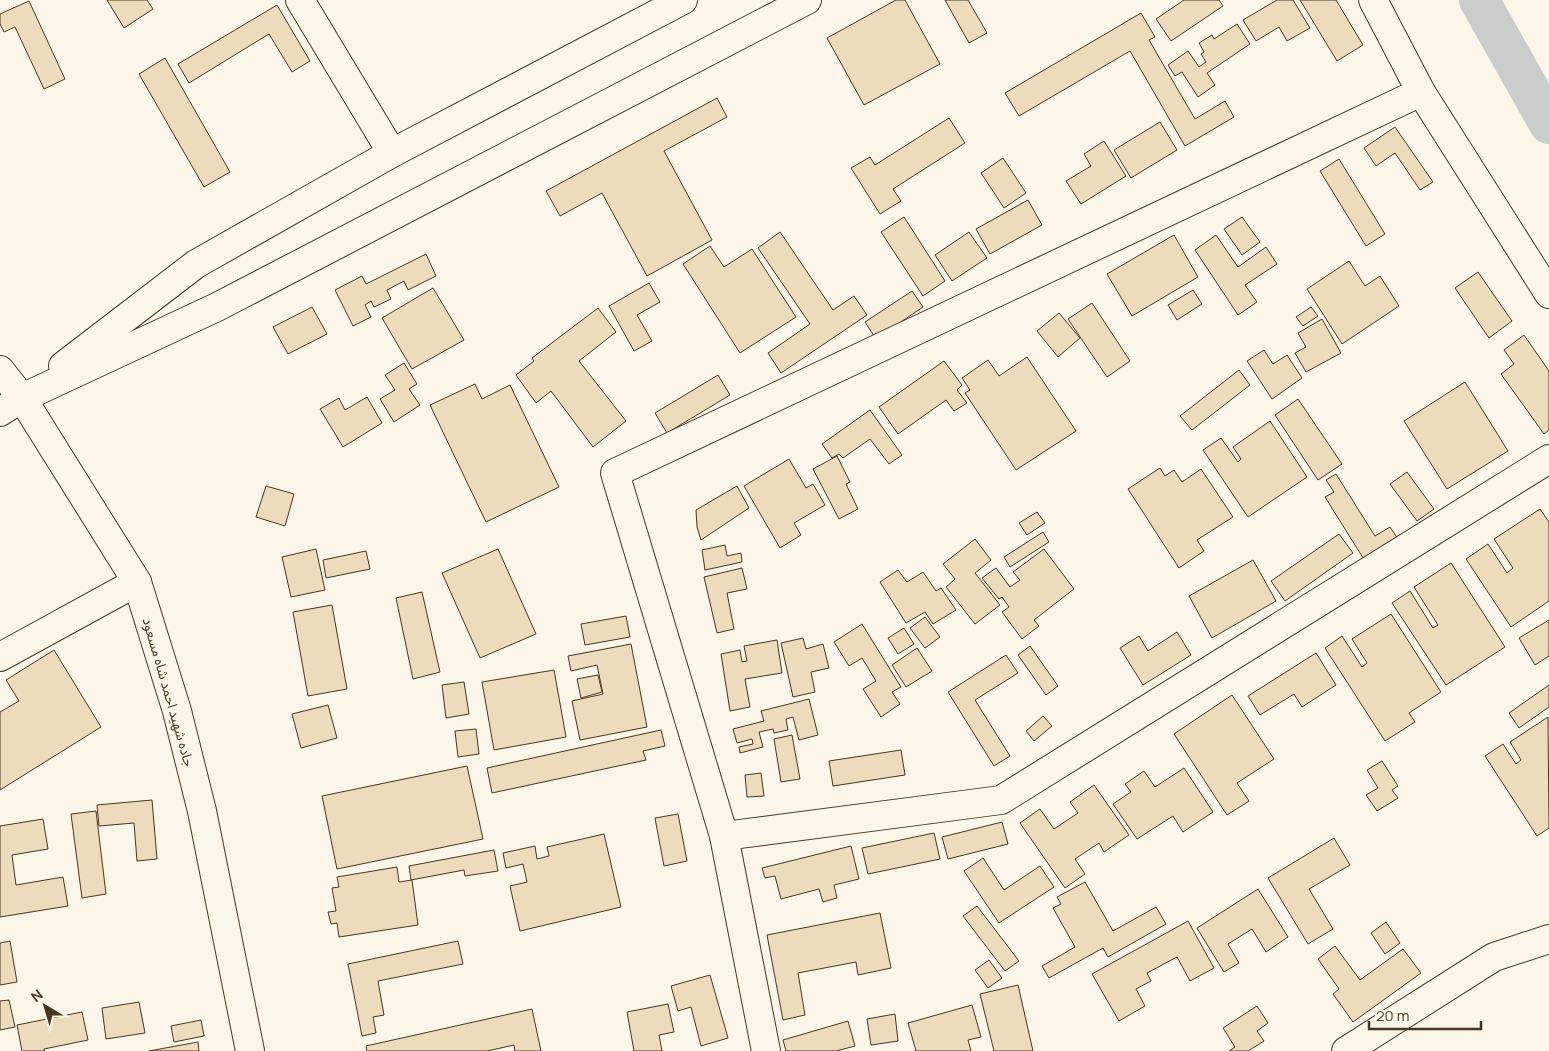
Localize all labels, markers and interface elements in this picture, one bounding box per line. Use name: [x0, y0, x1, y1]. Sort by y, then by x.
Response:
street label: جاده شهيد احمد شاه مسعود: [139, 615, 199, 769]
north arrow: [20, 981, 70, 1031]
text: N: [27, 985, 47, 1006]
scale bar: [1369, 998, 1482, 1030]
text: 20 m: [1376, 1005, 1409, 1026]

